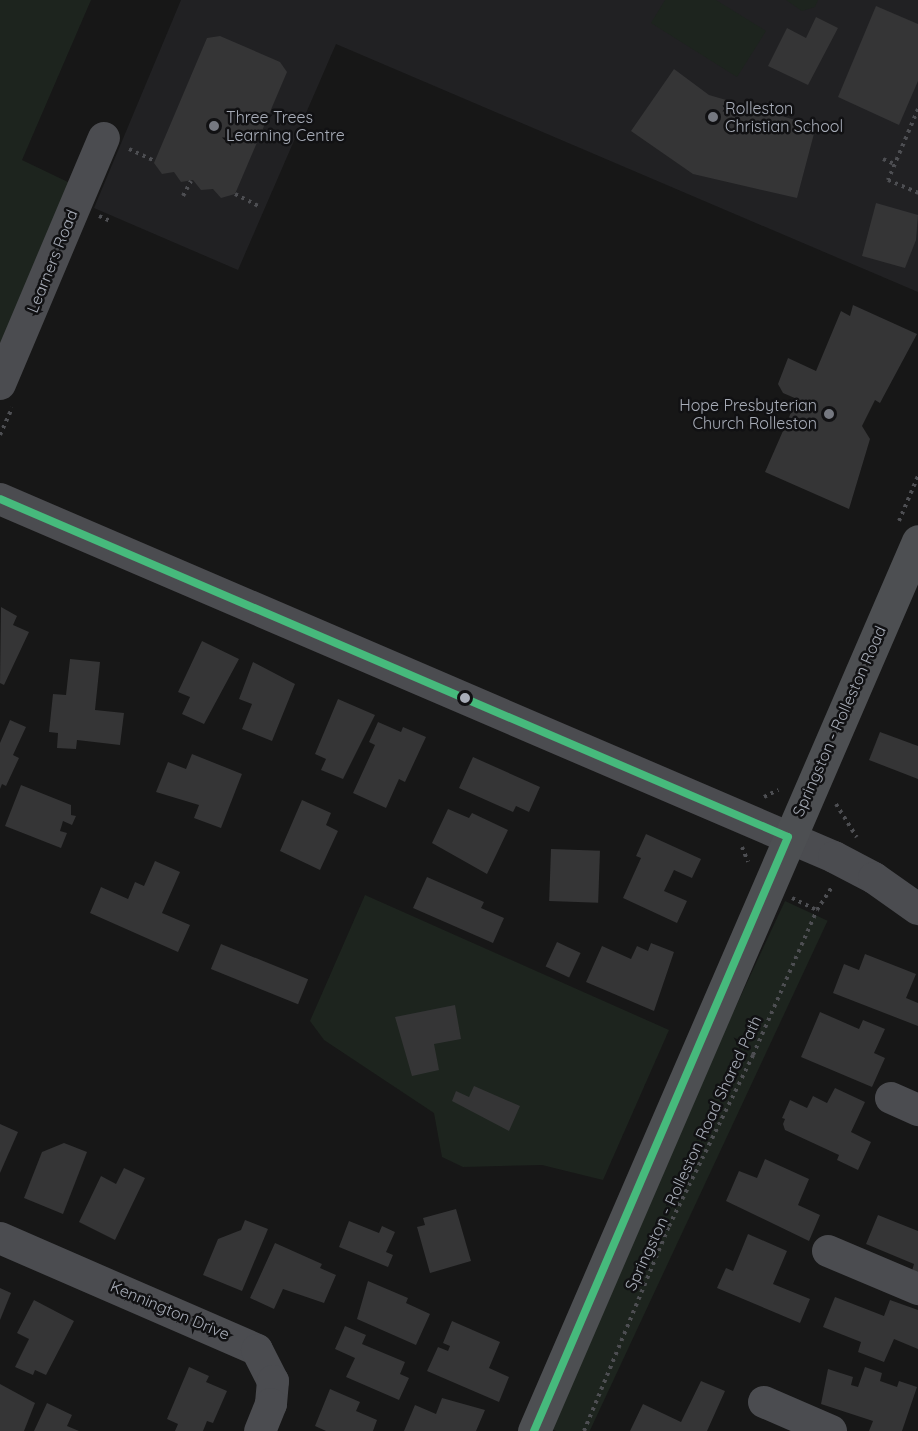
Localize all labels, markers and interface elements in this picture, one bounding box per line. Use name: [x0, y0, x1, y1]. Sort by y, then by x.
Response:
place label: Rolleston Christian School: [725, 98, 843, 136]
place label: Three Trees Learning Centre: [226, 107, 345, 145]
marker: Rolleston Christian School: [706, 110, 720, 124]
marker: Three Trees Learning Centre: [207, 119, 221, 133]
street label: Learners Road: [23, 207, 81, 315]
place label: Hope Presbyterian Church Rolleston: [679, 395, 817, 433]
marker: Hope Presbyterian Church Rolleston: [822, 407, 836, 421]
street label: Springston - Rolleston Road: [788, 623, 890, 819]
unlabelled marker: [459, 692, 471, 704]
street label: Springston - Rolleston Road Shared Path: [621, 1012, 765, 1294]
street label: Kennington Drive: [107, 1276, 233, 1344]

